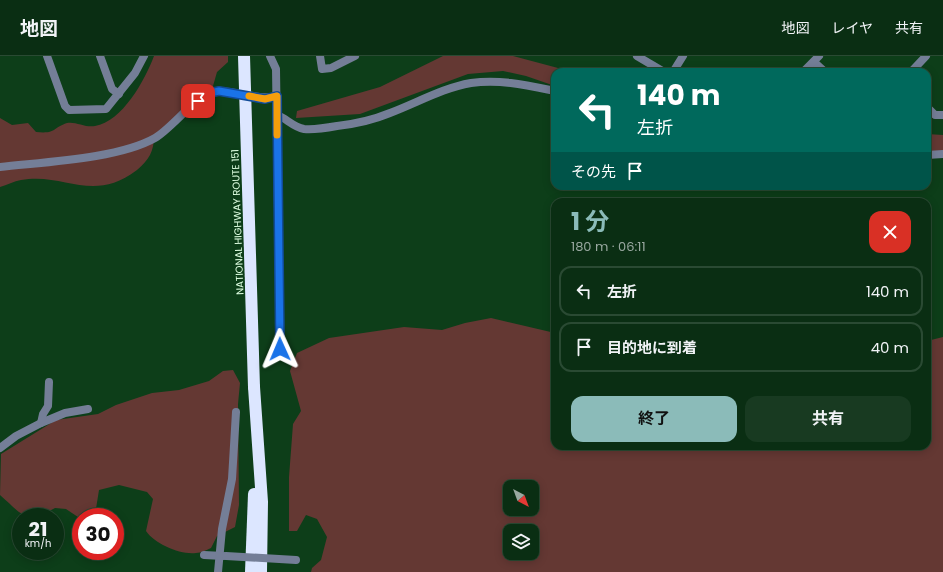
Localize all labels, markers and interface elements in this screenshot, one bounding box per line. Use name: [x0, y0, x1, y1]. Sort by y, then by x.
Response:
text: 地図: [20, 15, 58, 42]
text: 地図: [781, 18, 809, 38]
text: レイヤ: [831, 18, 873, 38]
text: 共有: [895, 18, 923, 38]
text: 140 m: [637, 76, 720, 115]
pin: [181, 84, 215, 118]
icon: left: [571, 84, 623, 136]
icon: arrive: [187, 90, 209, 112]
text: 左折: [637, 115, 673, 140]
street label: NATIONAL HIGHWAY ROUTE 151: [227, 149, 248, 295]
icon: arrive: [624, 160, 646, 182]
text: その先: [571, 161, 616, 182]
text: 1 分: [571, 205, 609, 238]
button: close: [869, 211, 911, 253]
text: 180 m · 06:11: [571, 237, 646, 256]
icon: left: [573, 280, 595, 302]
text: 左折: [607, 281, 637, 302]
text: 140 m: [866, 281, 909, 302]
position arrow: [259, 328, 301, 370]
icon: arrive: [573, 336, 595, 358]
text: 目的地に到着: [607, 337, 697, 358]
text: 40 m: [871, 337, 909, 358]
button: 終了: [571, 396, 737, 442]
button: 共有: [745, 396, 911, 442]
north arrow: [503, 480, 539, 516]
map controls: [503, 480, 539, 560]
speed limit sign: 30: [72, 508, 124, 560]
text: 21: [29, 515, 47, 543]
button: layers: [503, 524, 539, 560]
text: km/h: [25, 536, 51, 551]

